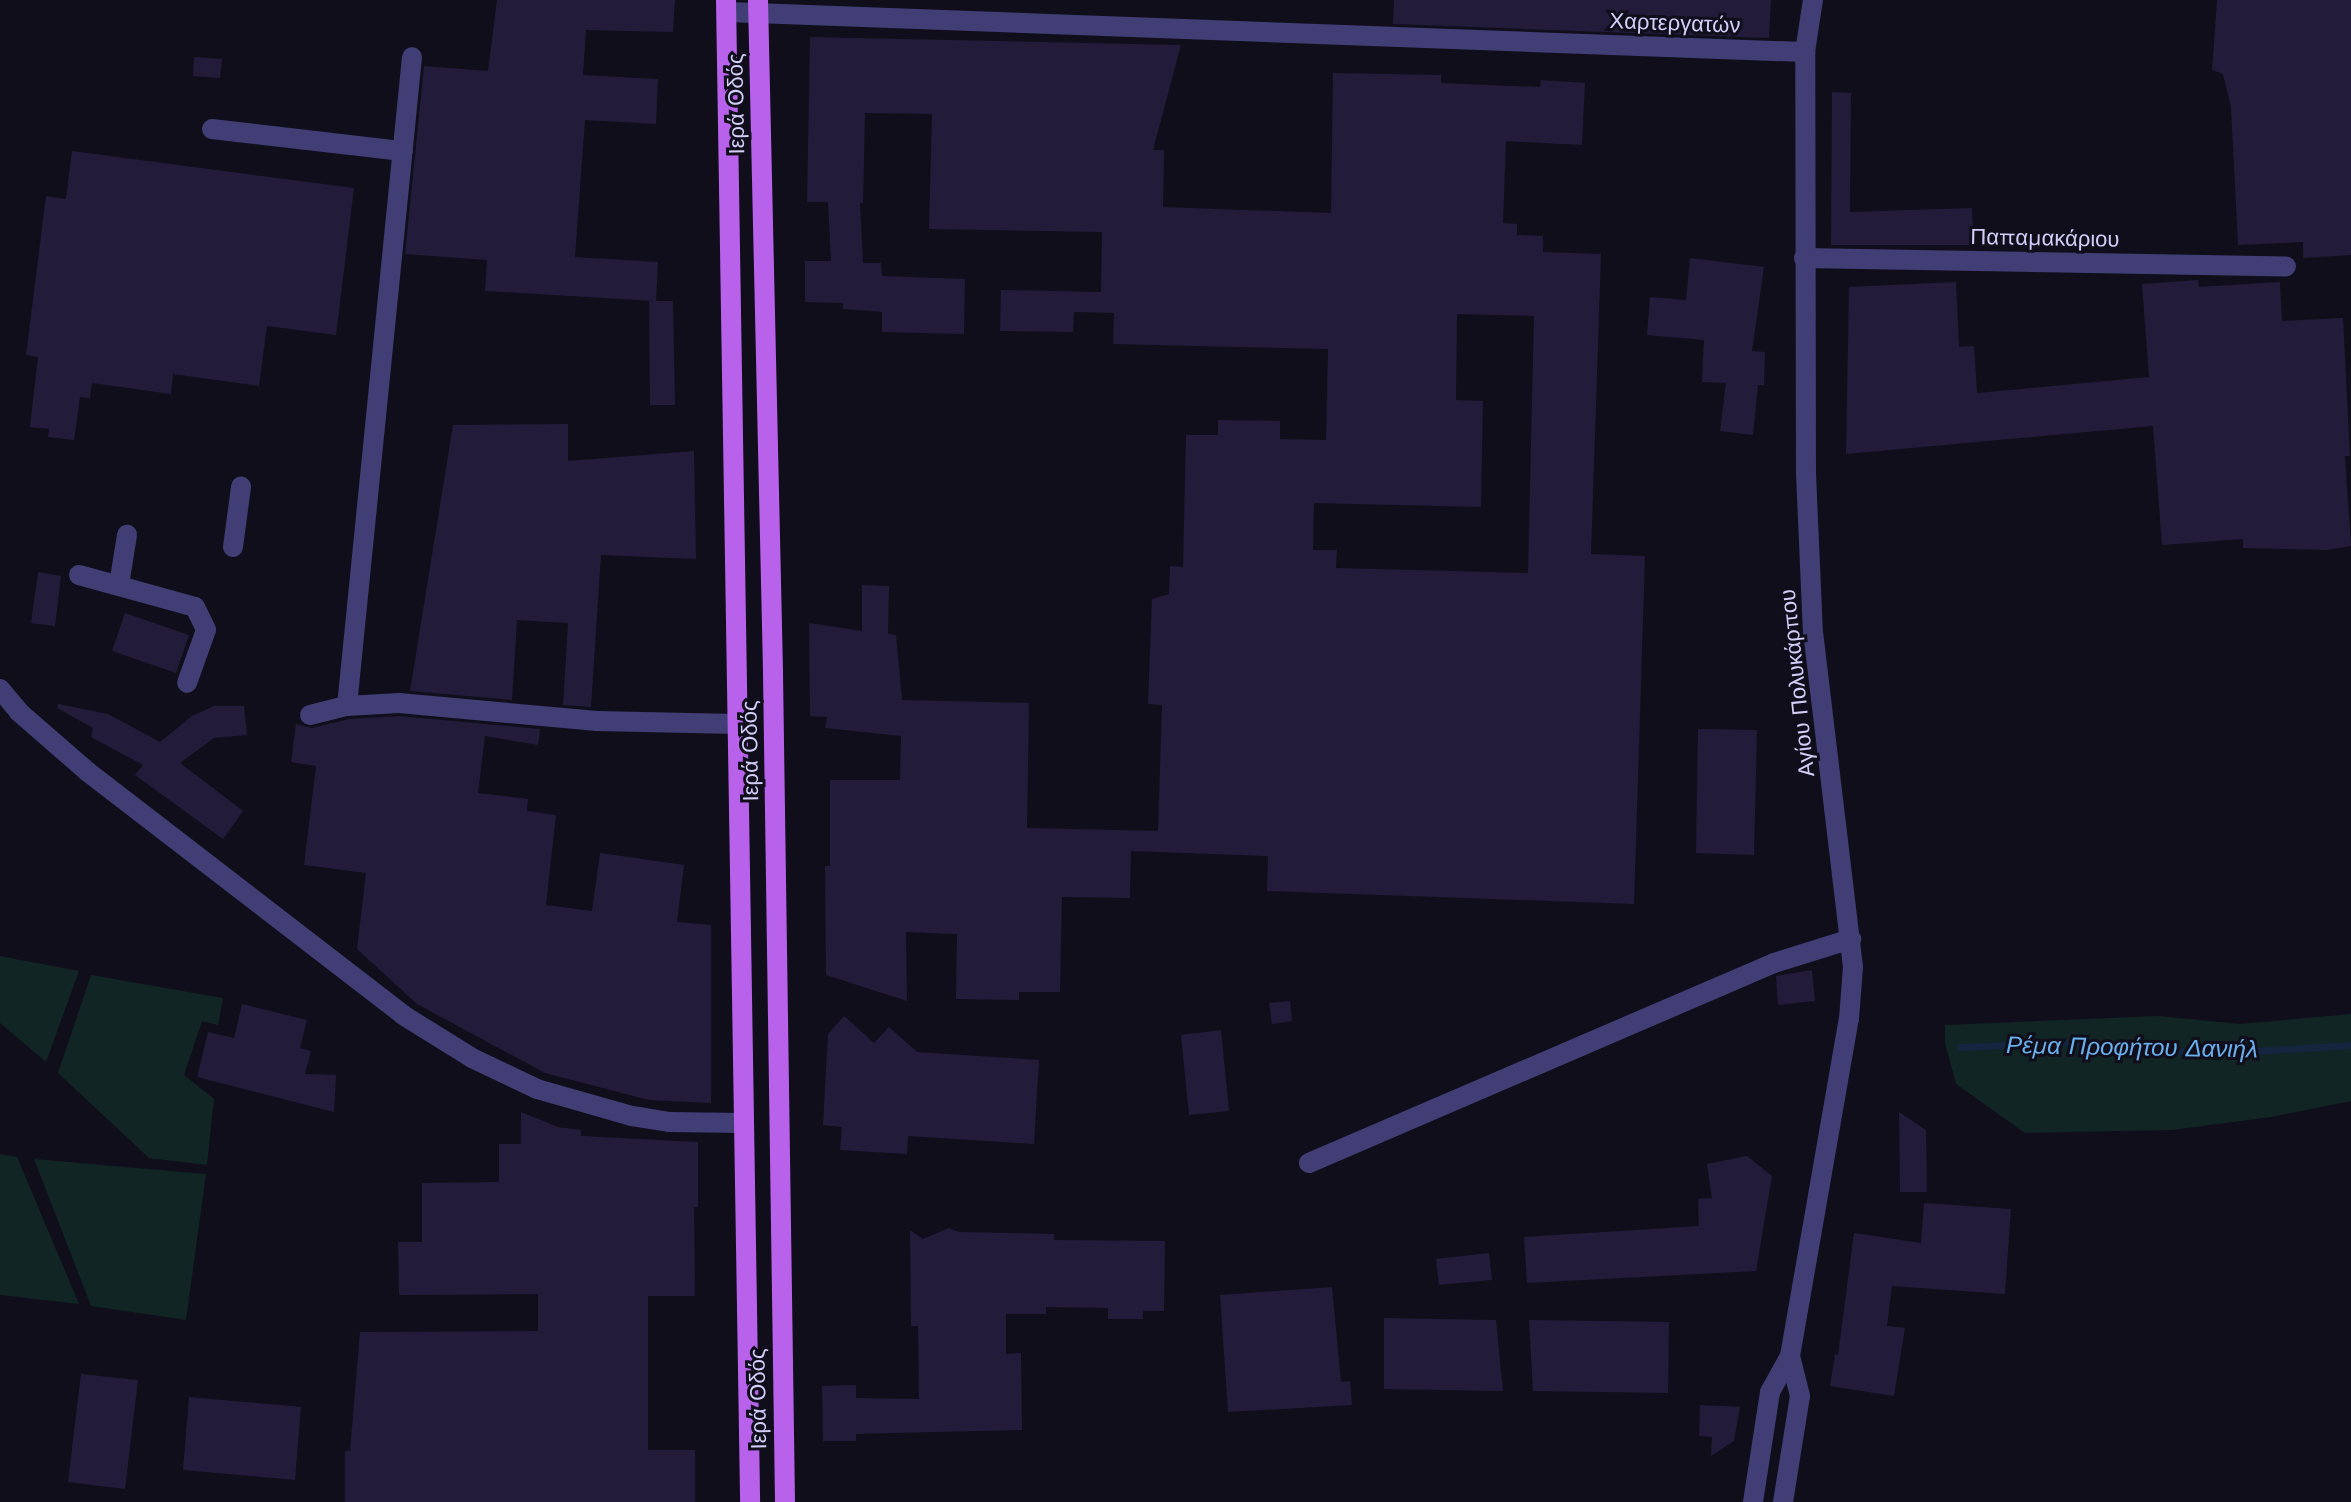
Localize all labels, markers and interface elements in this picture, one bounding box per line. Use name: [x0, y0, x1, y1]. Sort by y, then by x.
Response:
street label: Χαρτεργατών: [1609, 8, 1741, 38]
street label: Ιερά Οδός: [722, 53, 750, 155]
street label: Παπαμακάριου: [1970, 224, 2120, 252]
street label: Αγίου Πολυκάρπου: [1774, 588, 1820, 778]
street label: Ιερά Οδός: [736, 700, 764, 802]
water label: Ρέμα Προφήτου Δανιήλ: [2006, 1031, 2258, 1065]
street label: Ιερά Οδός: [744, 1348, 772, 1450]

